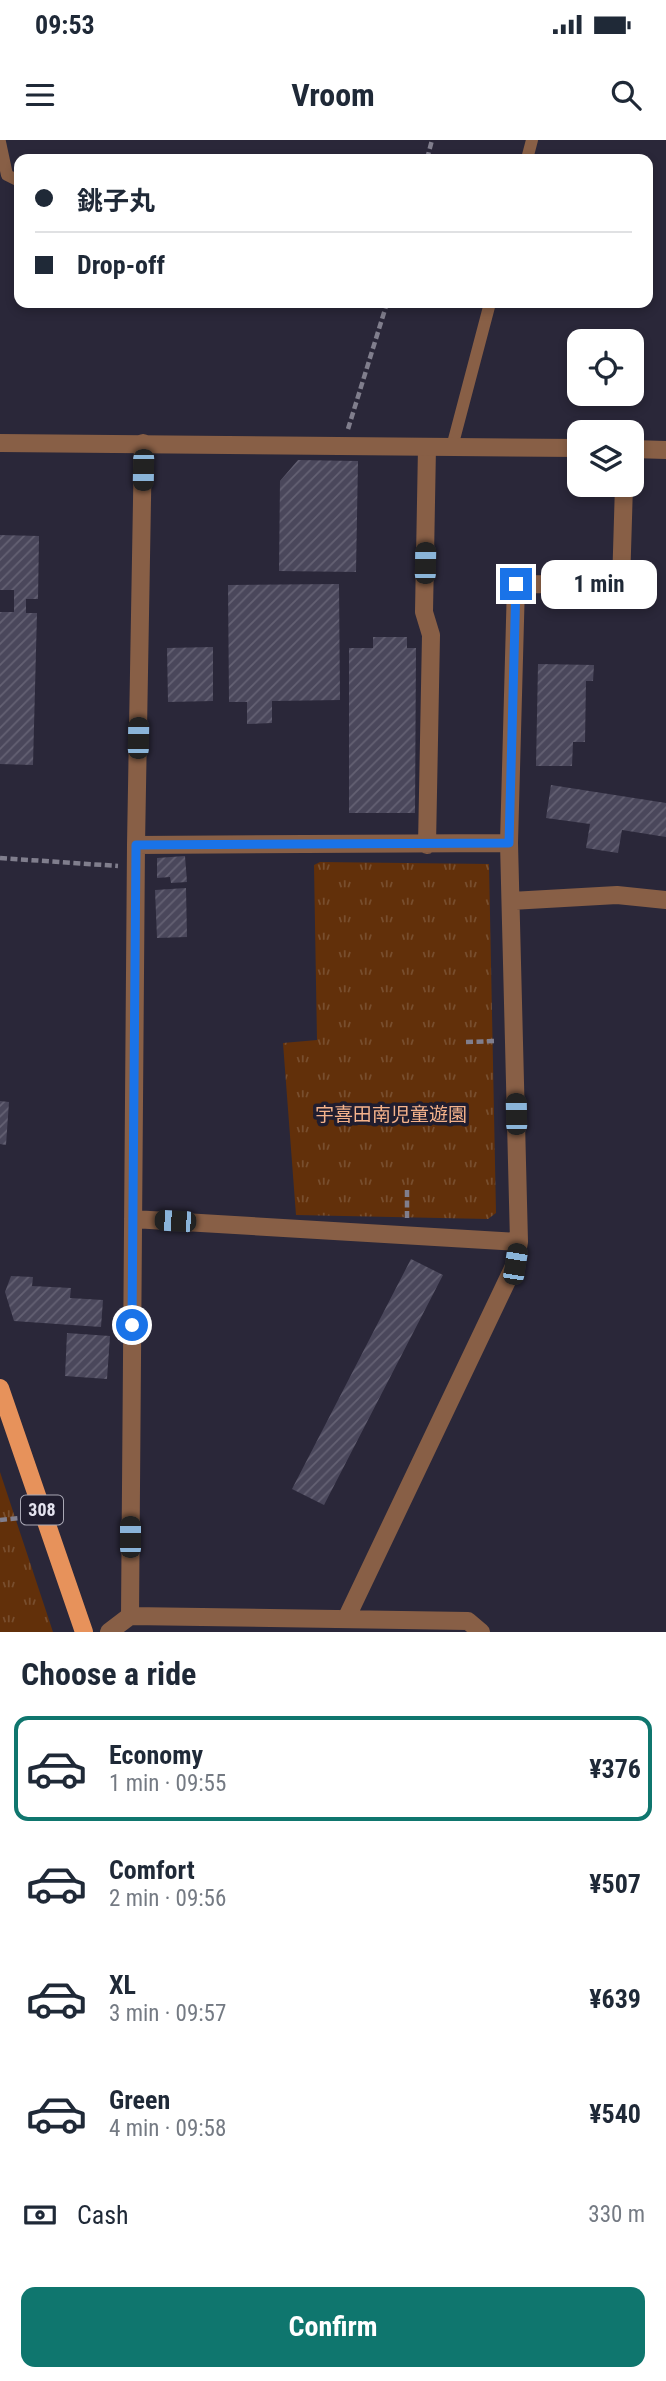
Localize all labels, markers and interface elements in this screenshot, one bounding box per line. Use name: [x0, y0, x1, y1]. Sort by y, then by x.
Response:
text: 09:53: [35, 10, 95, 40]
icon: menu: [21, 76, 59, 114]
text: Vroom: [291, 76, 375, 114]
icon: search: [607, 76, 645, 114]
text: 銚子丸: [77, 186, 155, 216]
text: Drop-off: [77, 250, 165, 280]
map controls: [567, 329, 644, 497]
button: locate: [567, 329, 644, 406]
button: layers: [567, 420, 644, 497]
car: [133, 449, 154, 491]
car: [415, 542, 436, 584]
callout: 1 min: [540, 560, 656, 608]
route end: [500, 568, 532, 600]
text: 1 min: [573, 571, 625, 598]
car: [128, 717, 149, 759]
car: [506, 1093, 527, 1135]
park label: 宇喜田南児童遊園: [315, 1103, 467, 1126]
car: [154, 1209, 197, 1233]
car: [502, 1242, 529, 1286]
route start: [116, 1309, 148, 1341]
road number: 308: [21, 1496, 63, 1525]
car: [120, 1516, 141, 1558]
text: Choose a ride: [21, 1655, 196, 1693]
icon: car: [25, 1737, 88, 1800]
text: Economy: [109, 1740, 203, 1770]
text: ¥376: [589, 1754, 641, 1784]
text: 1 min · 09:55: [109, 1770, 226, 1797]
icon: car: [25, 1852, 88, 1915]
text: Comfort: [109, 1855, 195, 1885]
text: ¥507: [589, 1869, 641, 1899]
text: 2 min · 09:56: [109, 1885, 226, 1912]
icon: car: [25, 1967, 88, 2030]
text: XL: [109, 1970, 136, 2000]
text: ¥639: [589, 1984, 641, 2014]
text: 3 min · 09:57: [109, 2000, 226, 2027]
icon: car: [25, 2082, 88, 2145]
text: Green: [109, 2085, 170, 2115]
text: ¥540: [589, 2099, 641, 2129]
text: 4 min · 09:58: [109, 2115, 226, 2142]
icon: cash: [21, 2196, 59, 2234]
text: Cash: [77, 2200, 129, 2230]
text: 330 m: [588, 2201, 645, 2228]
button: Confirm: [21, 2287, 645, 2367]

